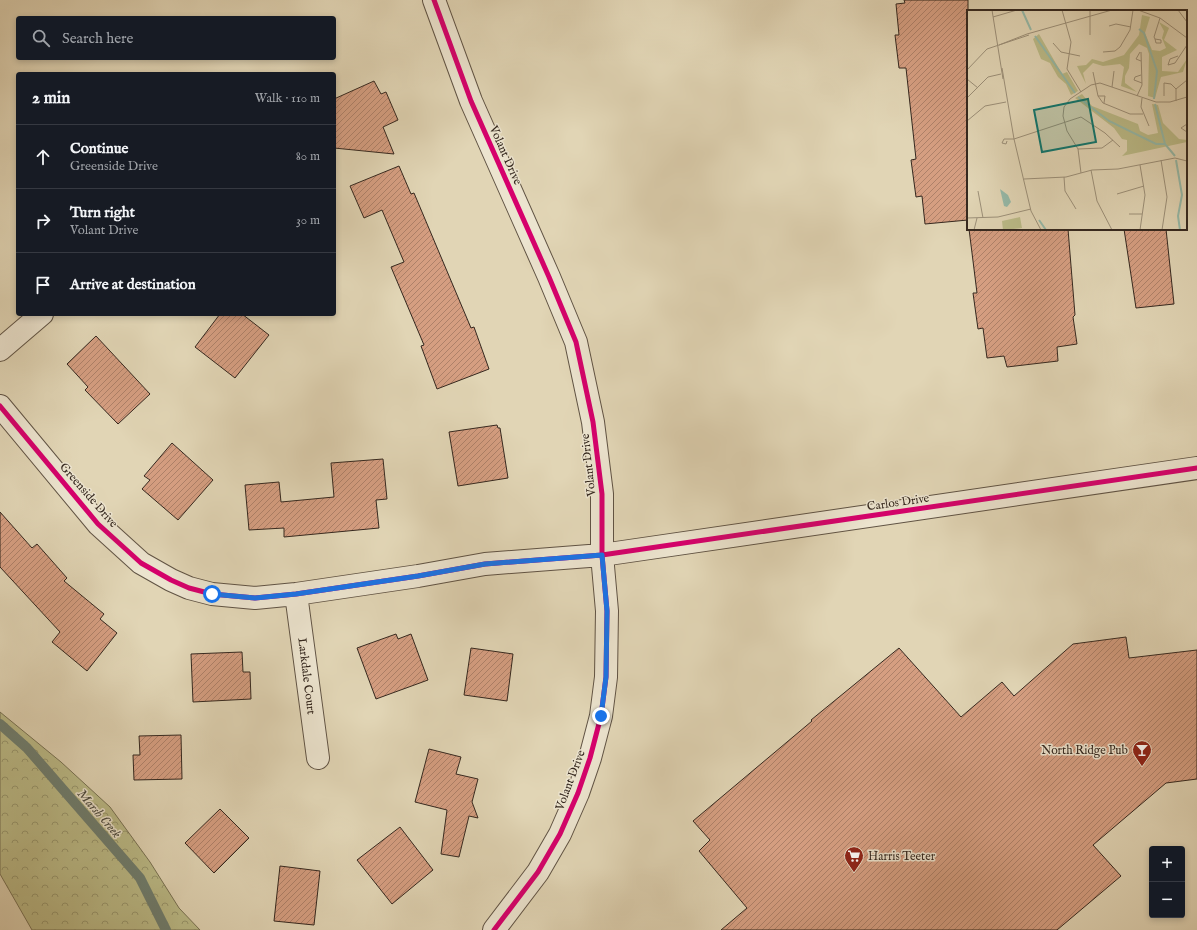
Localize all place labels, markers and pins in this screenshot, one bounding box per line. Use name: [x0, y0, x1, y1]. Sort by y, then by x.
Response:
bar icon: North Ridge Pub: [1131, 739, 1153, 767]
place label: North Ridge Pub: [1041, 743, 1128, 758]
supermarket icon: Harris Teeter: [843, 845, 865, 873]
place label: Harris Teeter: [868, 849, 936, 864]

